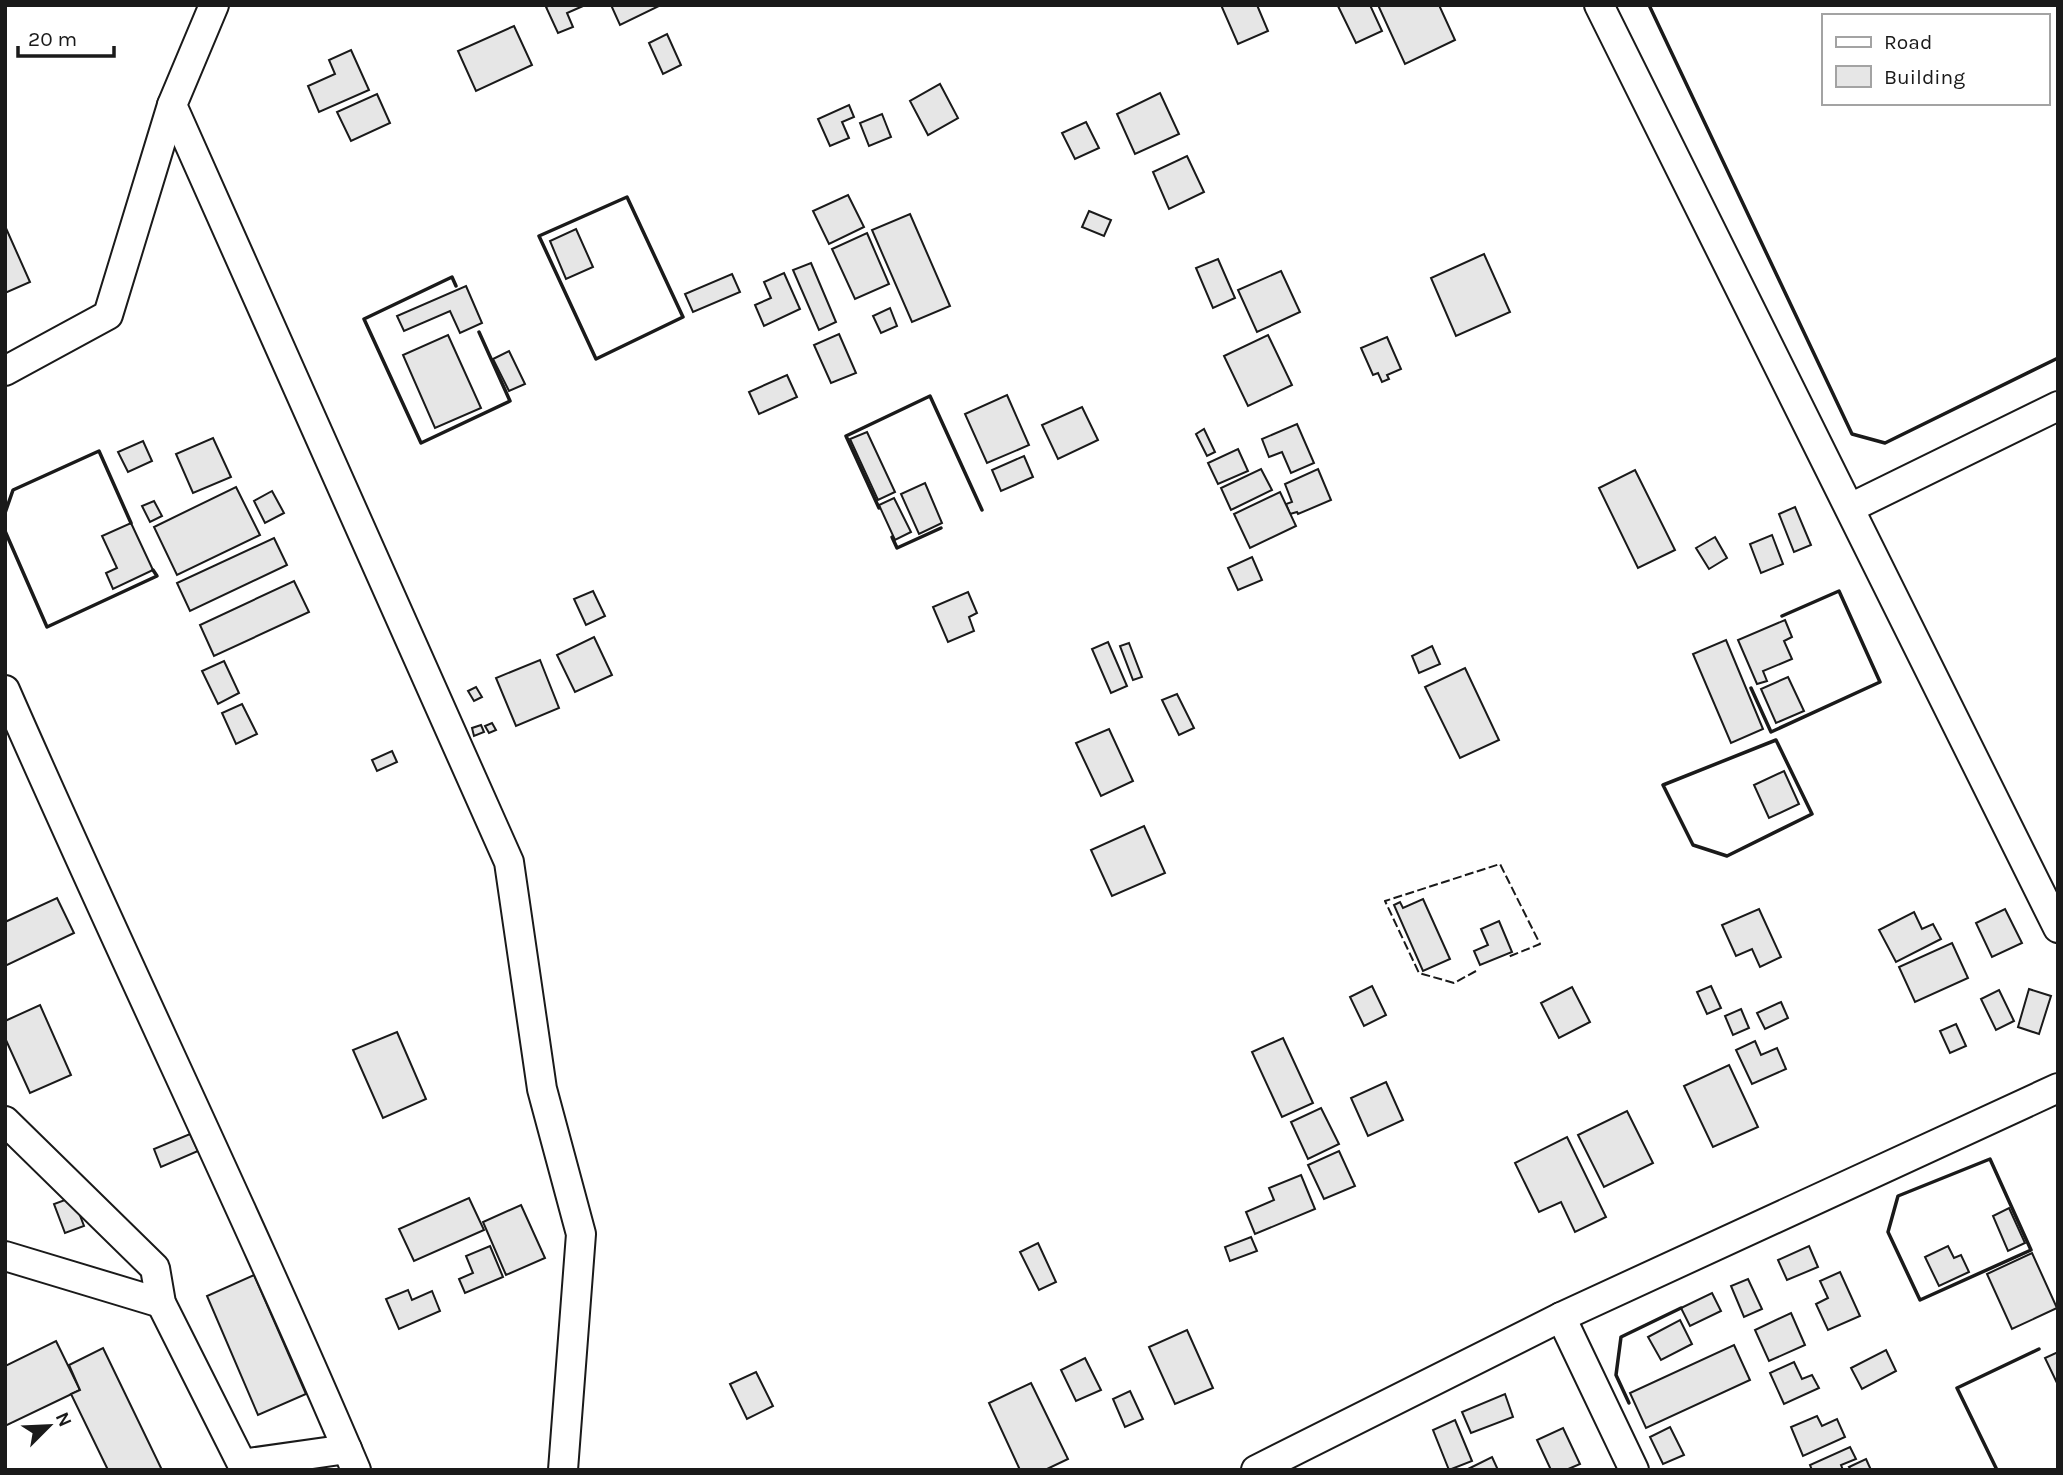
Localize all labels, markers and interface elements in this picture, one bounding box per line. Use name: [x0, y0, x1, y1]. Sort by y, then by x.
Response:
scale bar: [18, 14, 114, 58]
legend: [1822, 14, 2049, 105]
text: 20 m: [28, 27, 77, 51]
text: Road: [1884, 30, 1932, 54]
text: Building: [1884, 65, 1965, 89]
north arrow: [14, 1391, 84, 1461]
text: N: [51, 1409, 76, 1430]

